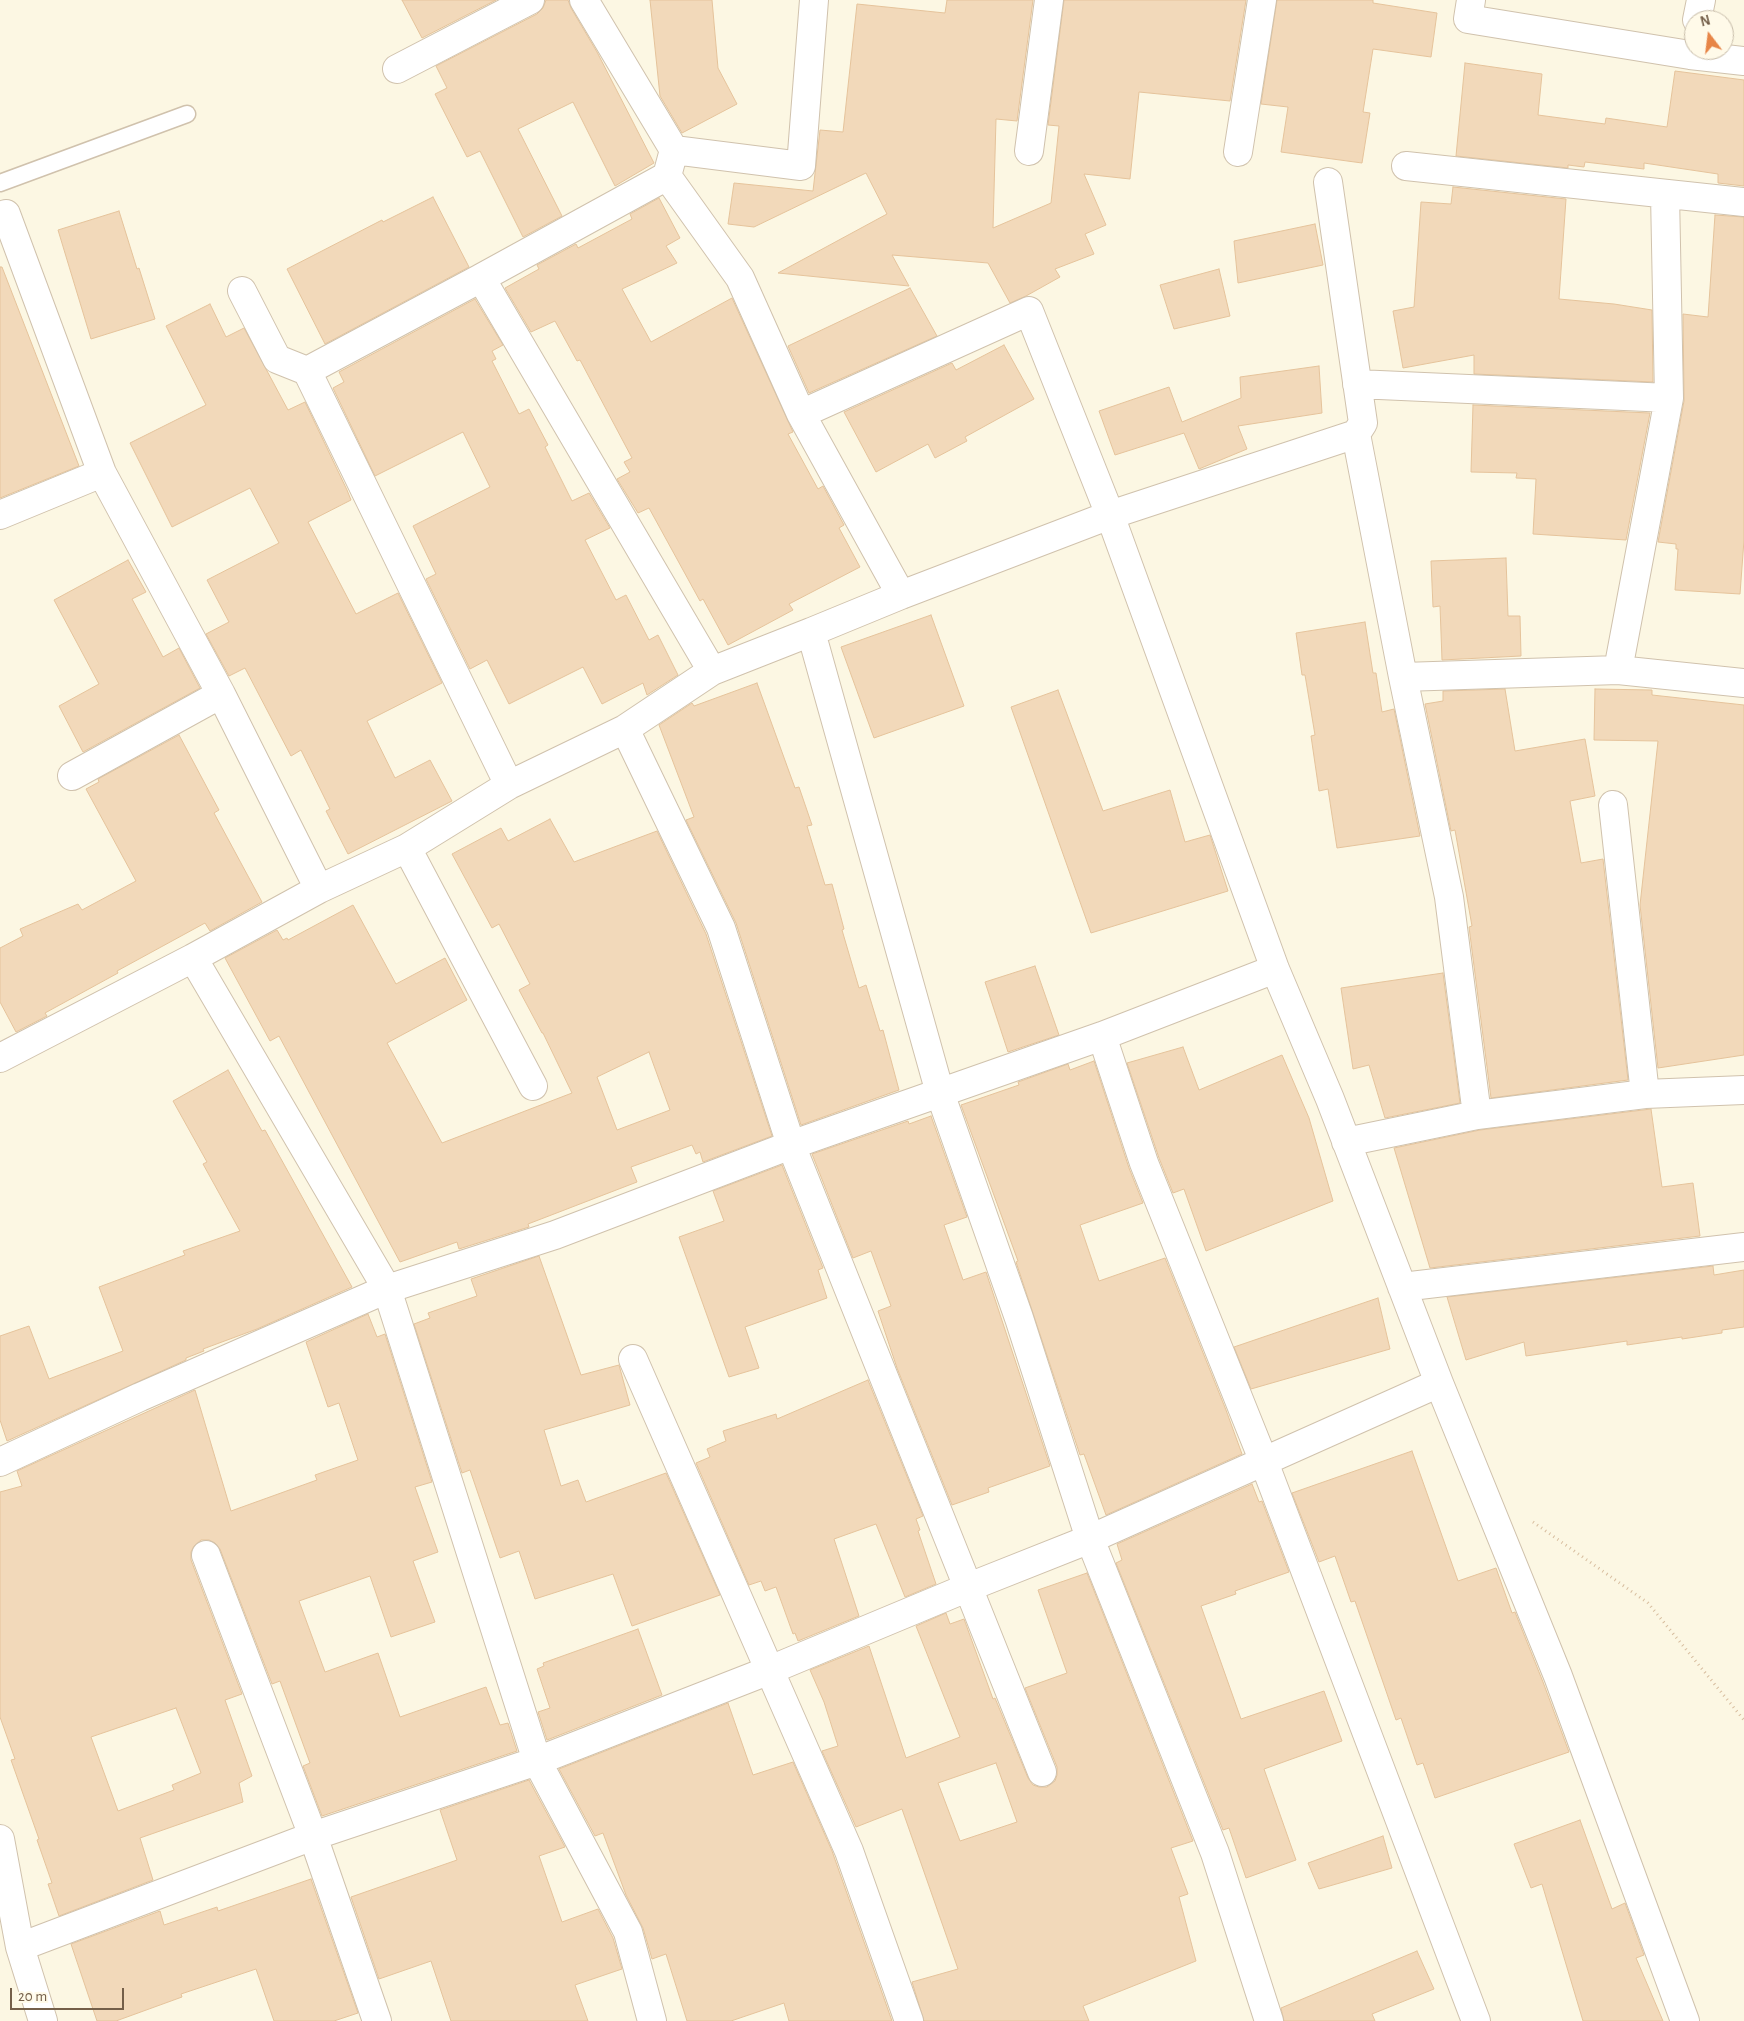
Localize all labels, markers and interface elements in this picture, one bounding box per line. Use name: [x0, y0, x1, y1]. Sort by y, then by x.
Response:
north arrow: [1684, 10, 1734, 60]
text: N: [1699, 13, 1712, 30]
scale bar: [12, 1978, 126, 2010]
text: 20 m: [18, 1989, 47, 2004]

